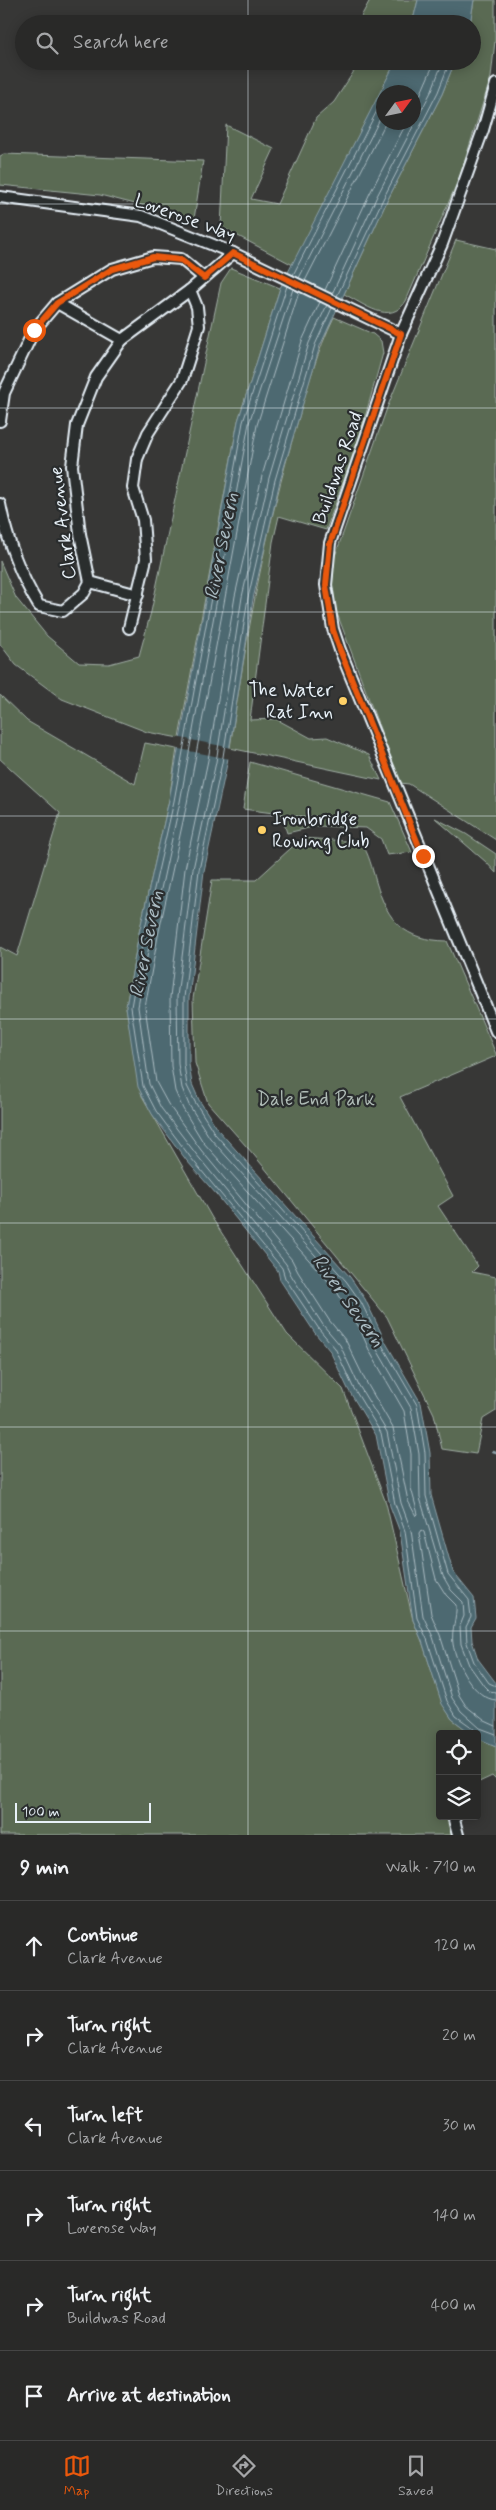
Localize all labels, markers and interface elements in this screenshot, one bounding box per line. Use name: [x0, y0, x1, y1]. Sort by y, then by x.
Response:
search box: [15, 15, 481, 70]
icon: search: [33, 29, 61, 57]
text: Search here: [73, 30, 169, 55]
north arrow: [376, 85, 421, 130]
street label: Loverose Way: [131, 188, 239, 248]
route start: [23, 319, 46, 342]
street label: Buildwas Road: [307, 408, 369, 528]
street label: Clark Avenue: [44, 465, 82, 581]
water label: River Severn: [198, 490, 246, 602]
place label: The Water Rat Inn: [249, 678, 333, 725]
marker: The Water Rat Inn: [337, 695, 349, 707]
place label: Ironbridge Rowing Club: [272, 807, 369, 855]
marker: Ironbridge Rowing Club: [256, 824, 268, 836]
route end: [412, 845, 435, 868]
water label: River Severn: [123, 888, 171, 1000]
park label: Dale End Park: [257, 1087, 375, 1112]
water label: River Severn: [305, 1249, 391, 1353]
map controls: [436, 1730, 481, 1820]
button: locate: [436, 1730, 481, 1775]
button: layers: [436, 1775, 481, 1820]
scale bar: [15, 1800, 151, 1823]
text: 100 m: [22, 1803, 60, 1821]
text: 9 min: [20, 1854, 69, 1882]
text: Walk · 710 m: [386, 1857, 476, 1878]
text: Continue: [67, 1923, 138, 1948]
icon: ahead: [20, 1932, 48, 1960]
text: 120 m: [434, 1935, 476, 1956]
text: Clark Avenue: [67, 1948, 163, 1969]
text: Turn right: [67, 2013, 151, 2038]
icon: right: [20, 2022, 48, 2050]
text: 20 m: [442, 2025, 476, 2046]
text: Clark Avenue: [67, 2038, 163, 2059]
text: Turn left: [67, 2103, 143, 2128]
icon: left: [20, 2112, 48, 2140]
text: 30 m: [443, 2115, 476, 2136]
text: Clark Avenue: [67, 2128, 163, 2149]
text: Turn right: [67, 2193, 151, 2218]
icon: right: [20, 2202, 48, 2230]
text: 140 m: [432, 2205, 476, 2226]
text: Loverose Way: [67, 2218, 156, 2239]
text: Turn right: [67, 2283, 151, 2308]
icon: right: [20, 2292, 48, 2320]
text: 400 m: [431, 2295, 476, 2316]
text: Buildwas Road: [67, 2308, 166, 2329]
icon: arrive: [20, 2382, 48, 2410]
text: Arrive at destination: [67, 2383, 231, 2408]
tab: Map: [63, 2452, 91, 2500]
tab: Directions: [216, 2452, 273, 2500]
tab: Saved: [398, 2452, 433, 2500]

